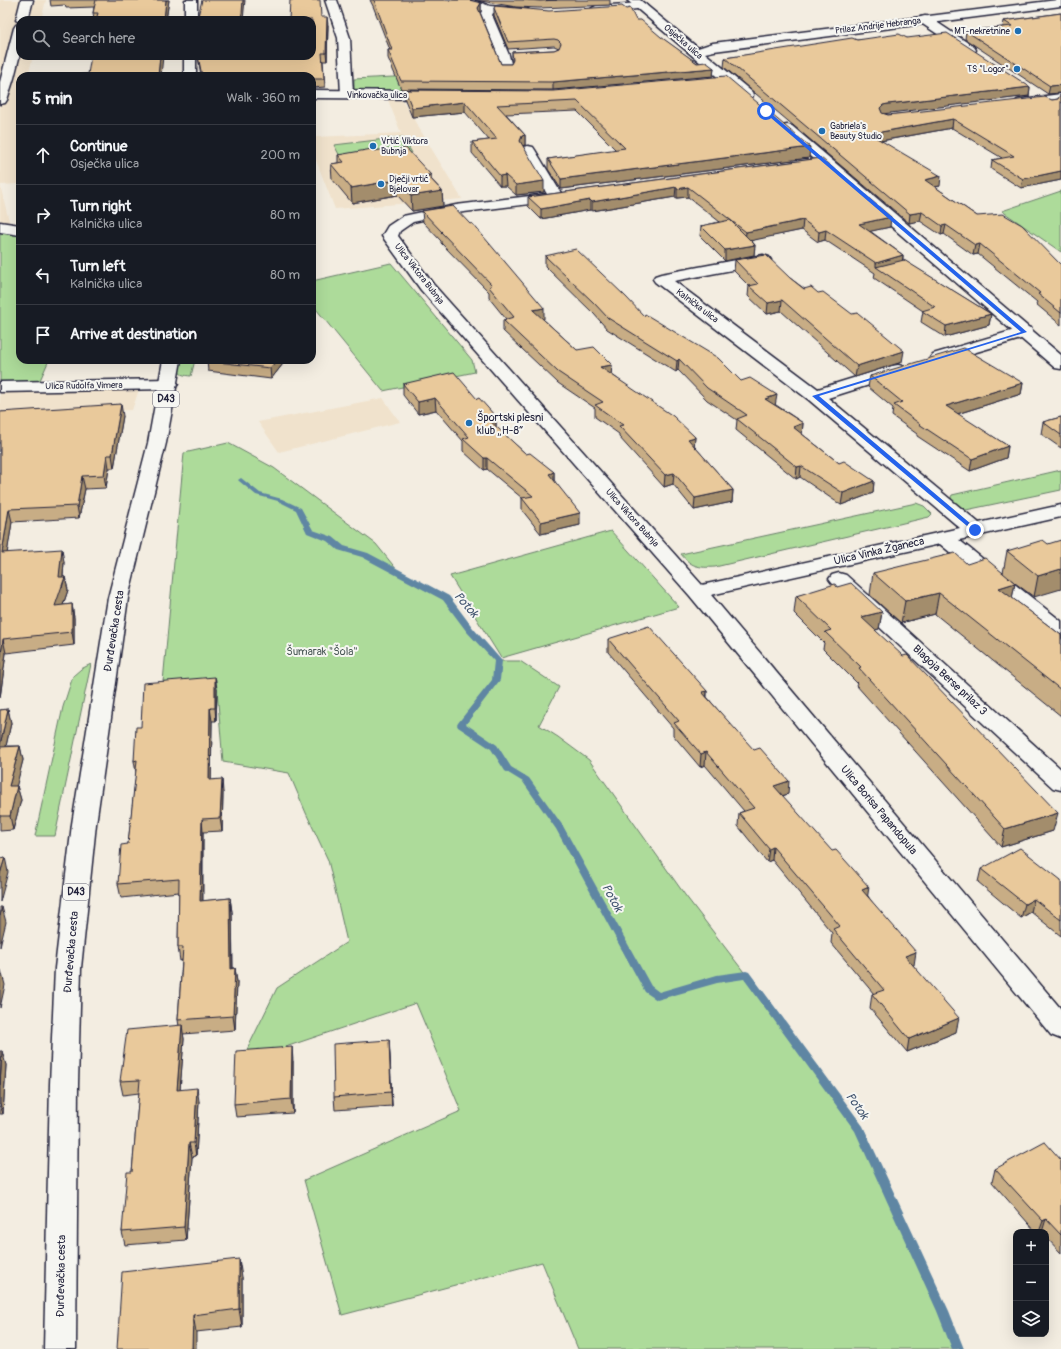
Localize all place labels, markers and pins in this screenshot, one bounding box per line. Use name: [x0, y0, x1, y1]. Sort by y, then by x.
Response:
place label: MT-nekretnine: [954, 26, 1011, 37]
marker: MT-nekretnine: [1013, 26, 1023, 36]
place label: TS "Logor": [967, 64, 1009, 75]
marker: TS "Logor": [1012, 64, 1022, 74]
place label: Gabriela's Beauty Studio: [830, 121, 882, 142]
marker: Gabriela's Beauty Studio: [817, 126, 827, 136]
place label: Vrtić Viktora Bubnja: [381, 136, 428, 157]
marker: Vrtić Viktora Bubnja: [368, 141, 378, 151]
place label: Dječji vrtić Bjelovar: [389, 174, 429, 195]
marker: Dječji vrtić Bjelovar: [376, 179, 386, 189]
place label: Športski plesni klub „H-8“: [477, 410, 543, 437]
marker: Športski plesni klub „H-8“: [464, 418, 474, 428]

